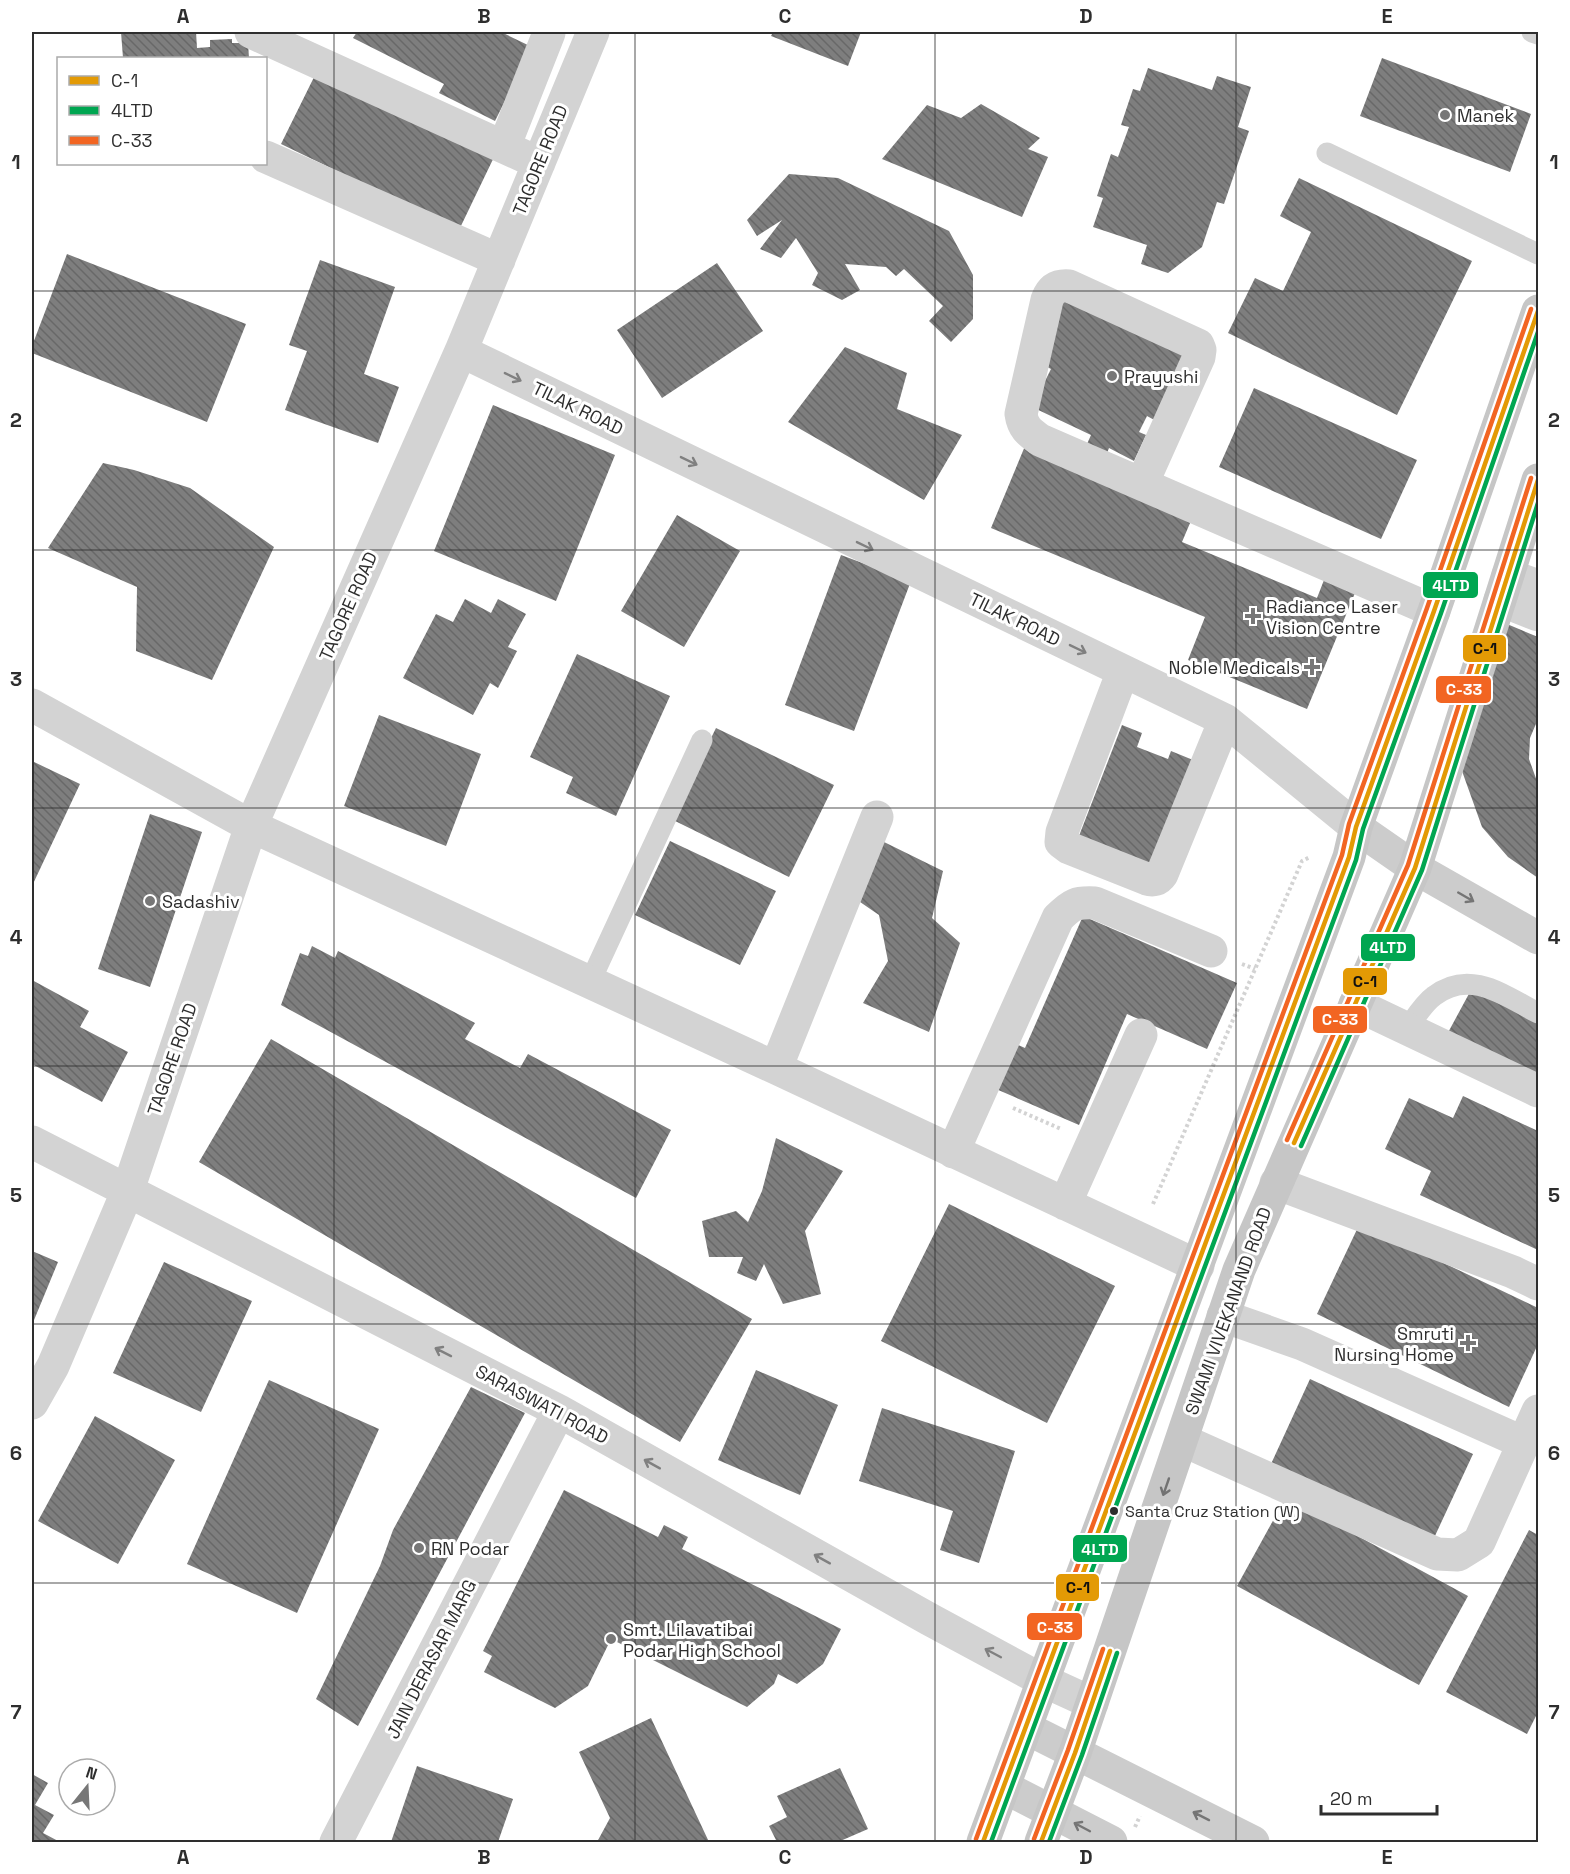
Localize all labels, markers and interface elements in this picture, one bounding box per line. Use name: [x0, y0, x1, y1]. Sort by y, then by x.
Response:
text: A: [177, 3, 190, 29]
text: B: [477, 3, 491, 29]
text: C: [779, 3, 792, 29]
text: D: [1079, 3, 1093, 29]
text: E: [1381, 3, 1393, 29]
legend: [57, 57, 267, 165]
text: C-1: [111, 69, 138, 92]
text: 4LTD: [111, 99, 153, 122]
street label: TAGORE ROAD: [507, 101, 573, 219]
place label: Manek: [1457, 104, 1515, 127]
marker: Manek: [1438, 108, 1452, 122]
text: C-33: [111, 129, 153, 152]
text: 1: [11, 149, 21, 175]
text: 1: [1549, 149, 1559, 175]
place label: Prayushi: [1124, 365, 1198, 388]
marker: Prayushi: [1105, 369, 1119, 383]
one-way arrow: [504, 371, 522, 383]
street label: TILAK ROAD: [529, 376, 627, 440]
text: 2: [10, 407, 22, 433]
text: 2: [1548, 407, 1560, 433]
one-way arrow: [680, 456, 698, 468]
one-way arrow: [855, 541, 873, 553]
street label: TAGORE ROAD: [314, 548, 382, 664]
line badge: 4LTD: [1422, 571, 1479, 599]
text: 4LTD: [1432, 575, 1470, 596]
street label: TILAK ROAD: [966, 587, 1064, 651]
place label: Radiance Laser Vision Centre: [1266, 595, 1398, 639]
marker: Radiance Laser Vision Centre: [1244, 607, 1262, 625]
line badge: C-1: [1462, 634, 1507, 663]
text: C-1: [1473, 638, 1497, 659]
one-way arrow: [1069, 644, 1087, 656]
place label: Noble Medicals: [1168, 656, 1300, 679]
marker: Noble Medicals: [1305, 660, 1319, 674]
text: 3: [10, 666, 22, 692]
text: 3: [1548, 666, 1560, 692]
line badge: C-33: [1435, 675, 1492, 704]
text: C-33: [1446, 679, 1483, 700]
place label: Sadashiv: [162, 890, 240, 913]
one-way arrow: [1457, 891, 1474, 903]
marker: Sadashiv: [143, 894, 157, 908]
text: 4: [10, 924, 23, 950]
text: 4: [1548, 924, 1561, 950]
line badge: 4LTD: [1360, 933, 1416, 962]
text: 4LTD: [1369, 937, 1407, 958]
line badge: C-1: [1342, 967, 1388, 996]
text: C-1: [1353, 971, 1377, 992]
street label: TAGORE ROAD: [142, 1000, 202, 1118]
line badge: C-33: [1312, 1005, 1368, 1034]
text: C-33: [1322, 1009, 1359, 1030]
text: 5: [10, 1182, 22, 1208]
text: 5: [1548, 1182, 1560, 1208]
street label: SWAMI VIVEKANAND ROAD: [1180, 1204, 1276, 1418]
place label: Smruti Nursing Home: [1334, 1322, 1454, 1366]
marker: Smruti Nursing Home: [1459, 1334, 1477, 1352]
one-way arrow: [435, 1346, 452, 1358]
street label: SARASWATI ROAD: [472, 1359, 612, 1449]
text: 6: [10, 1440, 22, 1466]
text: 6: [1548, 1440, 1560, 1466]
one-way arrow: [644, 1458, 661, 1470]
one-way arrow: [1159, 1477, 1170, 1496]
place label: Santa Cruz Station (W): [1125, 1501, 1300, 1522]
marker: Santa Cruz Station (W): [1108, 1505, 1120, 1517]
line badge: 4LTD: [1072, 1534, 1128, 1563]
place label: RN Podar: [431, 1537, 510, 1560]
text: 4LTD: [1081, 1539, 1119, 1560]
marker: RN Podar: [412, 1541, 426, 1555]
one-way arrow: [814, 1553, 831, 1565]
line badge: C-1: [1055, 1573, 1100, 1602]
street label: JAIN DERASAR MARG: [381, 1576, 481, 1742]
text: C-1: [1066, 1577, 1090, 1598]
line badge: C-33: [1026, 1612, 1083, 1641]
text: C-33: [1037, 1617, 1074, 1638]
place label: Smt. Lilavatibai Podar High School: [623, 1618, 781, 1662]
marker: Smt. Lilavatibai Podar High School: [604, 1632, 618, 1646]
one-way arrow: [985, 1647, 1002, 1659]
text: 7: [10, 1699, 22, 1725]
text: 7: [1548, 1699, 1560, 1725]
north arrow: [57, 1757, 117, 1817]
text: N: [83, 1762, 100, 1785]
scale bar: [1321, 1778, 1436, 1816]
text: 20 m: [1330, 1787, 1373, 1810]
one-way arrow: [1192, 1810, 1210, 1822]
one-way arrow: [1074, 1821, 1091, 1833]
text: A: [177, 1844, 190, 1870]
text: B: [477, 1844, 491, 1870]
text: C: [779, 1844, 792, 1870]
text: D: [1079, 1844, 1093, 1870]
text: E: [1381, 1844, 1393, 1870]

